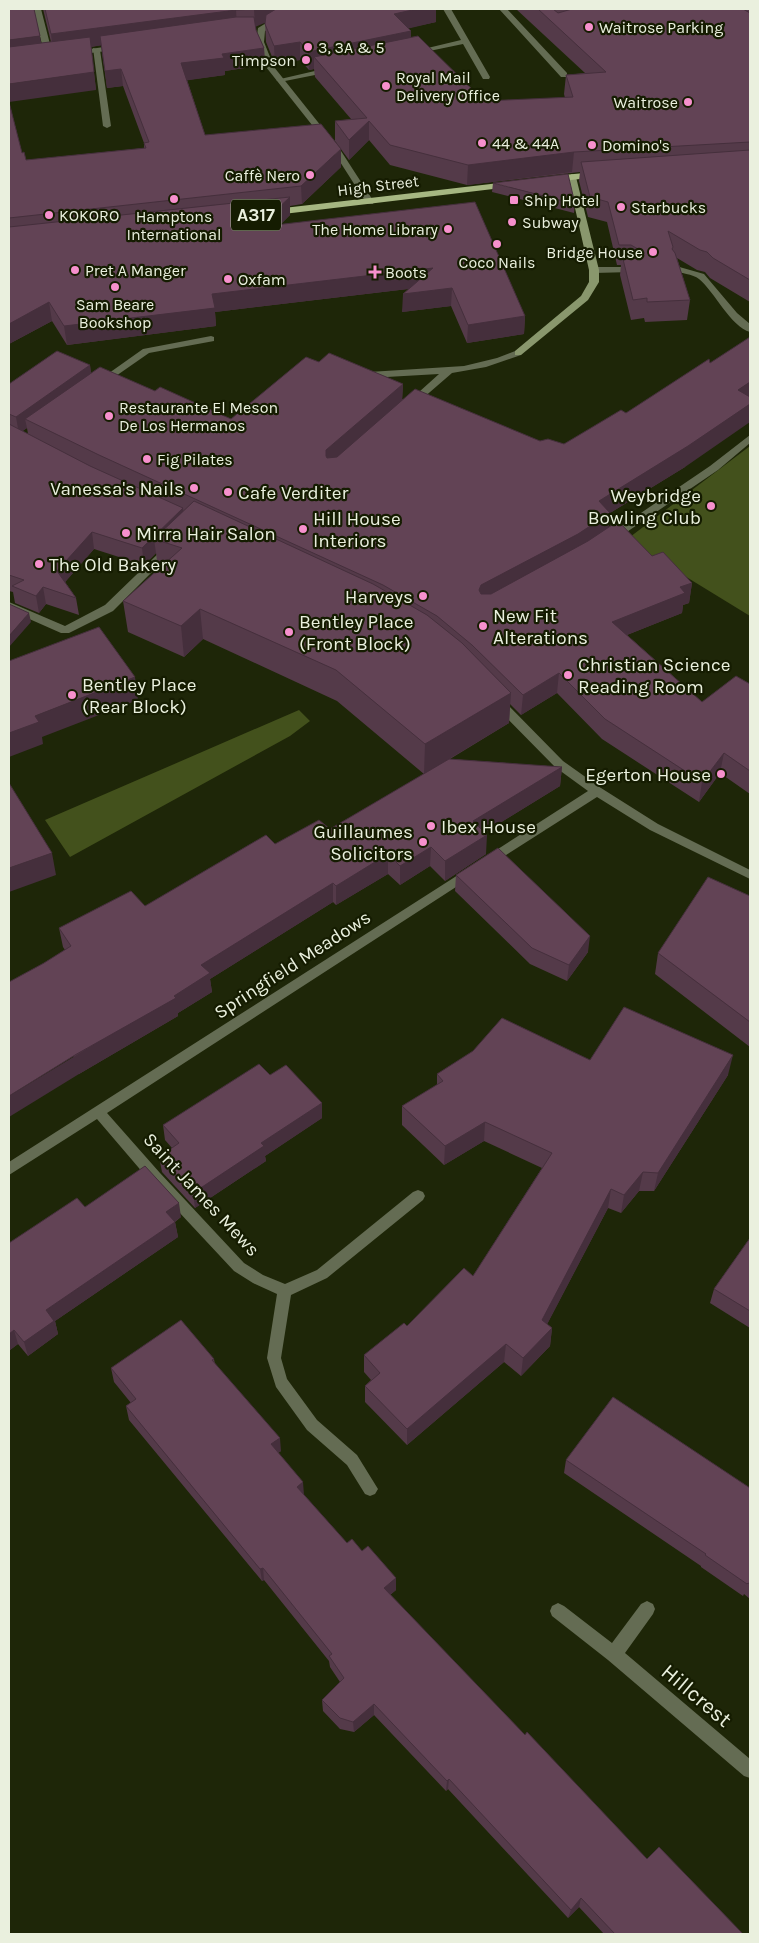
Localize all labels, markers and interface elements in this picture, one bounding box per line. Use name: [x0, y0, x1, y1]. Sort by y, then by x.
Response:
place label: Waitrose Parking: [599, 18, 723, 37]
marker: Waitrose Parking: [583, 21, 595, 33]
place label: 3, 3A & 5: [318, 38, 385, 57]
marker: 3, 3A & 5: [302, 41, 314, 53]
place label: Timpson: [232, 51, 296, 70]
marker: Timpson: [300, 54, 312, 66]
place label: Royal Mail Delivery Office: [396, 68, 500, 105]
marker: Royal Mail Delivery Office: [380, 80, 392, 92]
place label: Waitrose: [613, 93, 678, 112]
marker: Waitrose: [682, 96, 694, 108]
place label: 44 & 44A: [492, 134, 559, 153]
place label: Domino's: [602, 136, 670, 155]
marker: 44 & 44A: [476, 137, 488, 149]
marker: Domino's: [586, 139, 598, 151]
place label: Caffè Nero: [225, 166, 300, 185]
marker: Caffè Nero: [304, 169, 316, 181]
street label: High Street: [336, 171, 420, 200]
place label: Ship Hotel: [524, 191, 599, 210]
marker: Hamptons International: [168, 193, 180, 205]
marker: Ship Hotel: [508, 194, 520, 206]
place label: Starbucks: [631, 198, 706, 217]
road number: A317: [231, 200, 281, 230]
marker: Starbucks: [615, 201, 627, 213]
place label: KOKORO: [59, 206, 119, 225]
place label: Hamptons International: [126, 207, 222, 244]
marker: KOKORO: [43, 209, 55, 221]
place label: Subway: [522, 213, 579, 232]
marker: Subway: [506, 216, 518, 228]
place label: The Home Library: [312, 220, 439, 239]
marker: The Home Library: [442, 223, 454, 235]
marker: Coco Nails: [491, 238, 503, 250]
place label: Bridge House: [546, 243, 643, 262]
marker: Bridge House: [647, 246, 659, 258]
place label: Coco Nails: [459, 253, 535, 272]
place label: Pret A Manger: [85, 261, 186, 280]
place label: Boots: [385, 263, 427, 282]
marker: Pret A Manger: [69, 264, 81, 276]
marker: Boots: [369, 266, 381, 278]
place label: Oxfam: [238, 270, 286, 289]
marker: Oxfam: [222, 273, 234, 285]
marker: Sam Beare Bookshop: [109, 281, 121, 293]
place label: Sam Beare Bookshop: [76, 295, 154, 332]
place label: Restaurante El Meson De Los Hermanos: [119, 398, 278, 435]
marker: Restaurante El Meson De Los Hermanos: [103, 410, 115, 422]
place label: Fig Pilates: [157, 450, 233, 469]
marker: Fig Pilates: [141, 453, 153, 465]
place label: Vanessa's Nails: [50, 478, 184, 500]
marker: Vanessa's Nails: [188, 482, 200, 494]
place label: Cafe Verditer: [238, 482, 348, 504]
place label: Weybridge Bowling Club: [588, 485, 701, 529]
marker: Cafe Verditer: [222, 486, 234, 498]
marker: Weybridge Bowling Club: [705, 500, 717, 512]
place label: Hill House Interiors: [313, 508, 401, 552]
place label: Mirra Hair Salon: [136, 523, 276, 545]
marker: Hill House Interiors: [297, 523, 309, 535]
marker: Mirra Hair Salon: [120, 527, 132, 539]
place label: The Old Bakery: [49, 554, 176, 576]
marker: The Old Bakery: [33, 558, 45, 570]
place label: Harveys: [345, 586, 413, 608]
marker: Harveys: [417, 590, 429, 602]
place label: New Fit Alterations: [493, 605, 588, 649]
place label: Bentley Place (Front Block): [299, 611, 413, 655]
marker: New Fit Alterations: [477, 620, 489, 632]
marker: Bentley Place (Front Block): [283, 626, 295, 638]
place label: Christian Science Reading Room: [578, 654, 731, 698]
marker: Christian Science Reading Room: [562, 669, 574, 681]
place label: Bentley Place (Rear Block): [82, 674, 196, 718]
marker: Bentley Place (Rear Block): [66, 689, 78, 701]
place label: Egerton House: [585, 764, 711, 786]
marker: Egerton House: [715, 768, 727, 780]
place label: Ibex House: [441, 816, 536, 838]
marker: Ibex House: [425, 820, 437, 832]
place label: Guillaumes Solicitors: [313, 821, 413, 865]
marker: Guillaumes Solicitors: [417, 836, 429, 848]
street label: Springfield Meadows: [210, 906, 375, 1024]
street label: Saint James Mews: [138, 1128, 264, 1261]
street label: Hillcrest: [656, 1659, 737, 1733]

